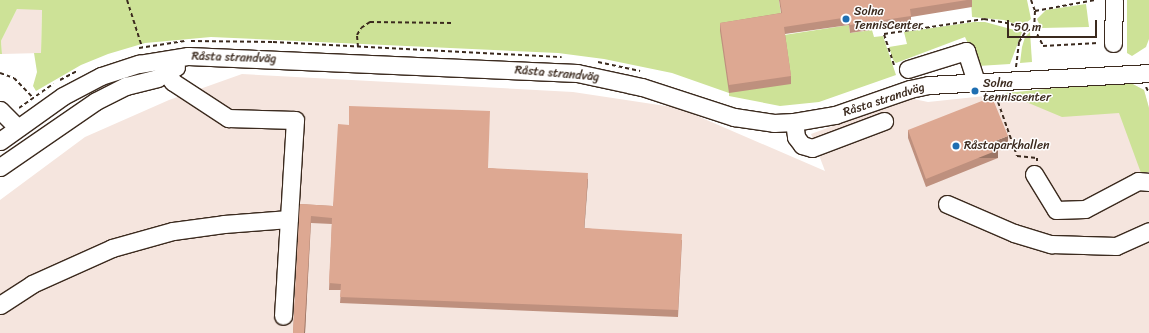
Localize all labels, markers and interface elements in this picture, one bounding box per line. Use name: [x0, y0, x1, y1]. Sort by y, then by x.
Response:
place label: Solna TennisCenter: [854, 5, 923, 33]
scale bar: [1009, 12, 1099, 38]
marker: Solna TennisCenter: [841, 14, 851, 24]
text: 50 m: [1014, 16, 1041, 38]
street label: Råsta strandväg: [191, 49, 277, 67]
street label: Råsta strandväg: [514, 63, 600, 85]
place label: Solna tenniscenter: [983, 77, 1051, 105]
street label: Råsta strandväg: [841, 80, 927, 120]
marker: Solna tenniscenter: [970, 86, 980, 96]
place label: Råstaparkhallen: [964, 139, 1050, 153]
marker: Råstaparkhallen: [951, 141, 961, 151]

